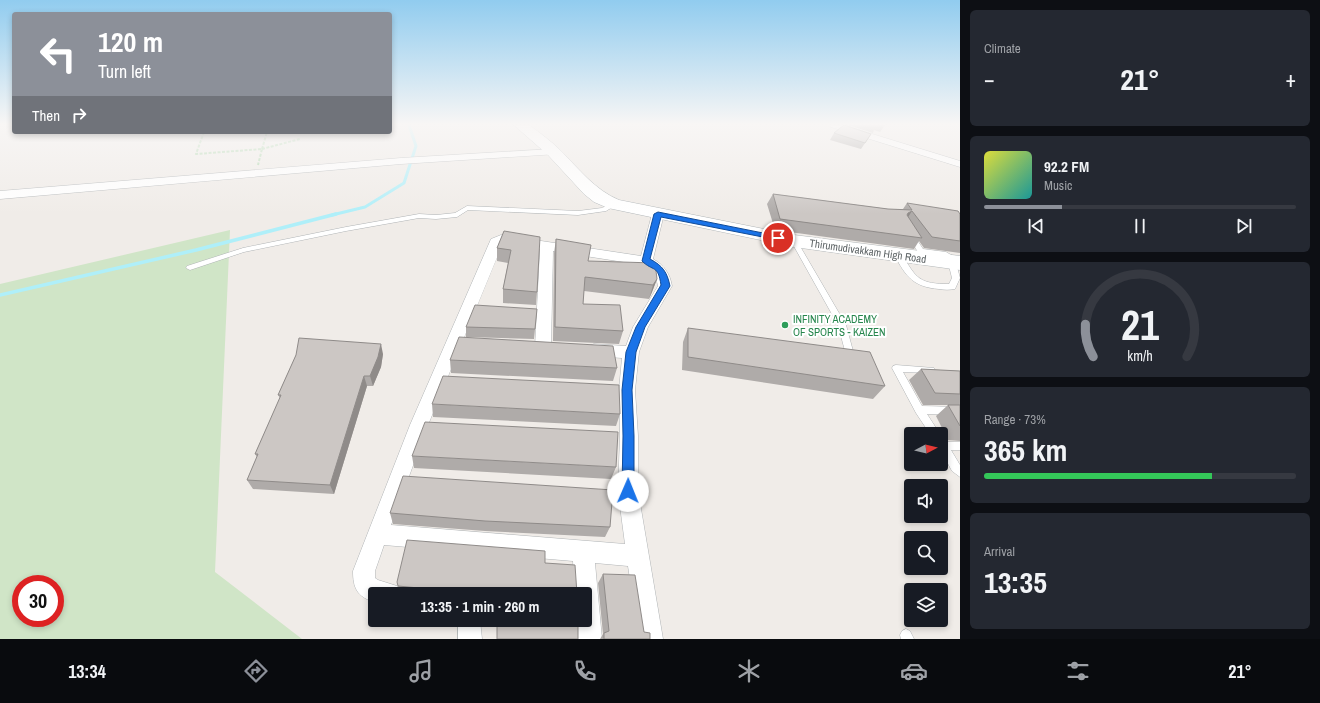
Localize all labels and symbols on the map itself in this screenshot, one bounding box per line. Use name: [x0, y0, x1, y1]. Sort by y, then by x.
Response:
pin: [761, 221, 795, 255]
street label: Thirumudivakkam High Road: [809, 236, 927, 266]
place label: INFINITY ACADEMY OF SPORTS - KAIZEN: [793, 312, 886, 339]
marker: INFINITY ACADEMY OF SPORTS - KAIZEN: [780, 320, 790, 330]
north arrow: [904, 427, 948, 471]
position arrow: [607, 470, 649, 512]
speed limit sign: 30: [12, 575, 64, 627]

